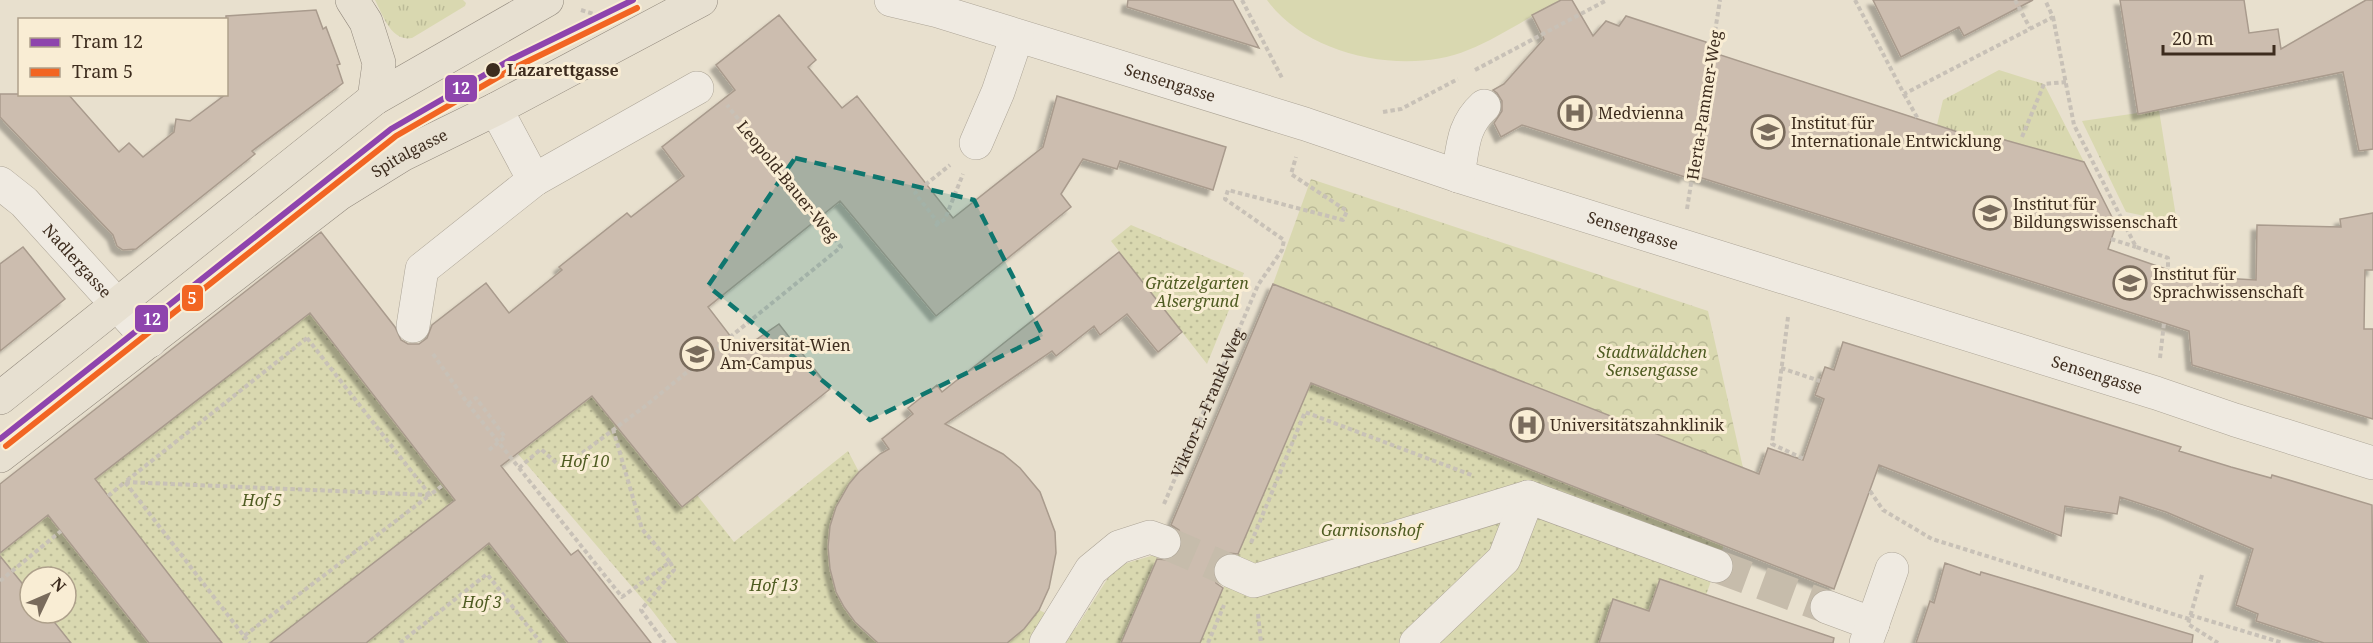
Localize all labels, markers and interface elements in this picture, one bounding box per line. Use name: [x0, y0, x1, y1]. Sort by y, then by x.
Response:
legend: [18, 18, 228, 96]
scale bar: [2163, 18, 2274, 56]
text: 20 m: [2172, 26, 2214, 50]
street label: Herta-Pammer-Weg: [1681, 28, 1727, 181]
text: Tram 12: [72, 29, 143, 53]
street label: Sensengasse: [1122, 58, 1218, 107]
text: Tram 5: [72, 59, 133, 83]
place label: Lazarettgasse: [507, 59, 619, 81]
marker: Lazarettgasse: [484, 61, 502, 79]
line badge: 12: [444, 74, 478, 103]
text: 12: [452, 77, 470, 99]
hospital icon: Medvienna: [1557, 95, 1593, 131]
place label: Medvienna: [1598, 102, 1684, 124]
place label: Institut für Internationale Entwicklung: [1791, 112, 2002, 152]
school or university icon: Institut für Internationale Entwicklung: [1750, 114, 1786, 150]
street label: Leopold-Bauer-Weg: [732, 116, 844, 247]
street label: Spitalgasse: [367, 123, 451, 183]
place label: Institut für Bildungswissenschaft: [2013, 193, 2178, 233]
school or university icon: Institut für Bildungswissenschaft: [1972, 195, 2008, 231]
street label: Sensengasse: [1585, 206, 1681, 255]
street label: Nadlergasse: [38, 219, 117, 303]
place label: Institut für Sprachwissenschaft: [2153, 263, 2304, 303]
school or university icon: Institut für Sprachwissenschaft: [2112, 265, 2148, 301]
park label: Grätzelgarten Alsergrund: [1145, 272, 1249, 312]
line badge: 5: [181, 284, 204, 312]
text: 5: [187, 287, 197, 309]
line badge: 12: [134, 304, 169, 333]
text: 12: [143, 308, 161, 330]
street label: Viktor-E.-Frankl-Weg: [1166, 325, 1249, 481]
place label: Universität-Wien Am-Campus: [720, 334, 851, 374]
school or university icon: Universität-Wien Am-Campus: [679, 336, 715, 372]
park label: Stadtwäldchen Sensengasse: [1597, 341, 1708, 381]
street label: Sensengasse: [2049, 350, 2145, 399]
hospital icon: Universitätszahnklinik: [1509, 407, 1545, 443]
place label: Universitätszahnklinik: [1550, 414, 1725, 436]
park label: Hof 10: [559, 450, 610, 472]
park label: Hof 5: [241, 489, 282, 511]
park label: Garnisonshof: [1321, 519, 1424, 541]
north arrow: [18, 565, 78, 625]
text: N: [46, 572, 71, 597]
park label: Hof 13: [748, 574, 799, 596]
park label: Hof 3: [461, 591, 502, 613]

